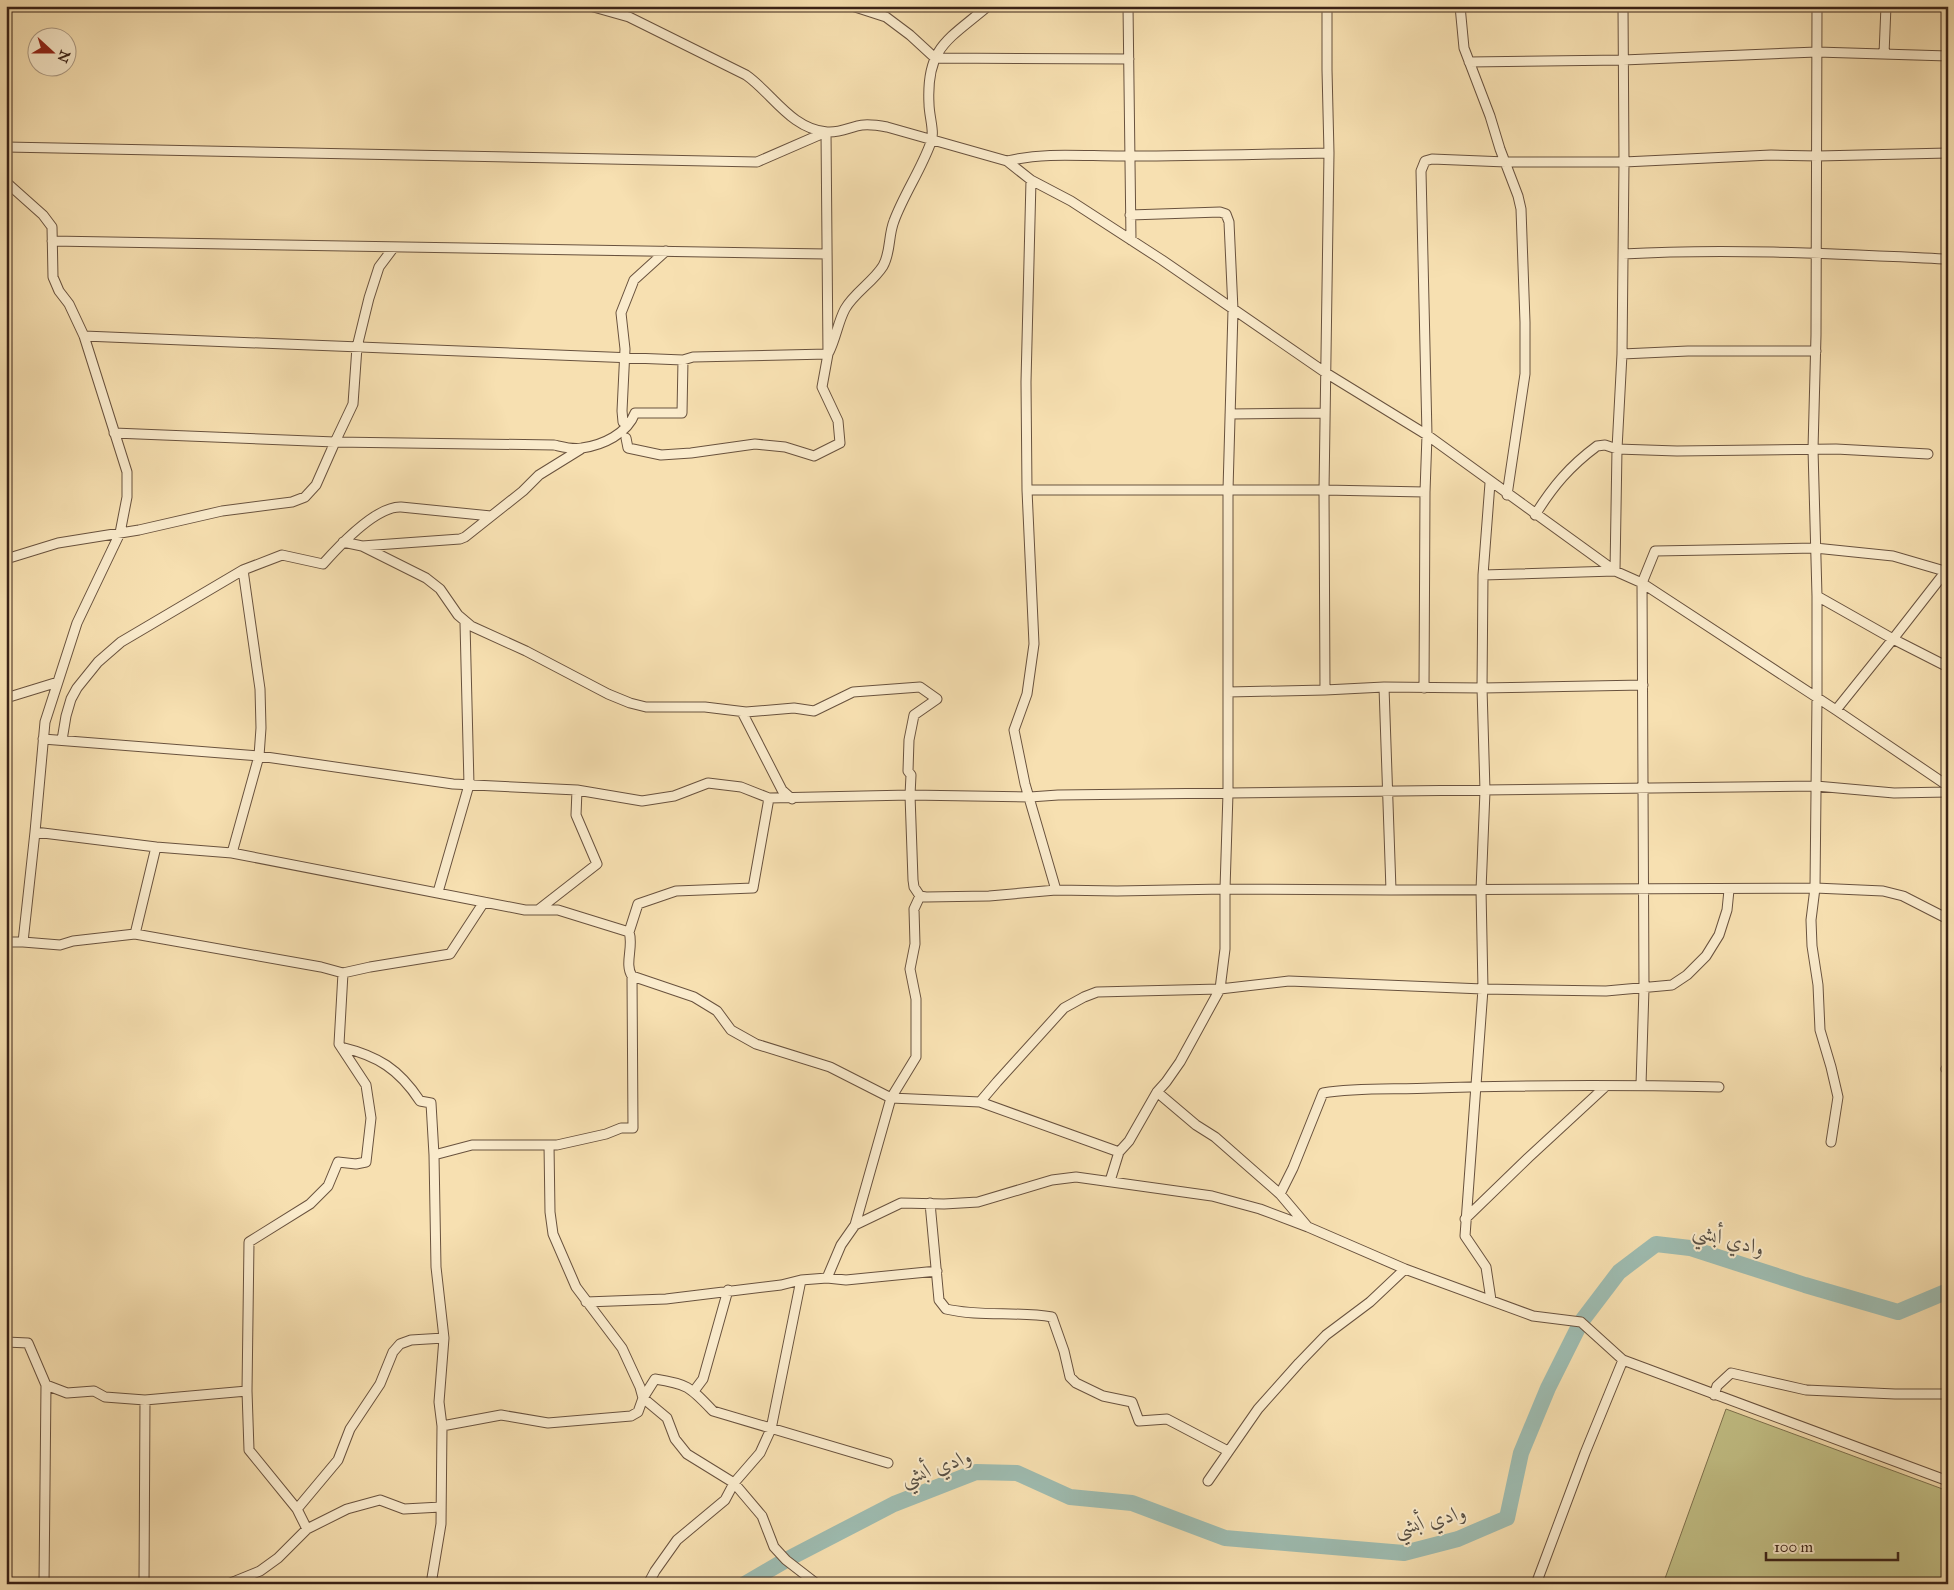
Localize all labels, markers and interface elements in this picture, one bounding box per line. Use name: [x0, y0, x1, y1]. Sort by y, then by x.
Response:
north arrow: [28, 28, 78, 78]
text: N: [54, 48, 74, 65]
water label: وادي أبشي: [1688, 1214, 1769, 1268]
water label: وادي أبشي: [896, 1441, 977, 1498]
water label: وادي أبشي: [1390, 1496, 1471, 1548]
scale bar: [1766, 1530, 1899, 1562]
text: 100 m: [1774, 1538, 1814, 1556]

